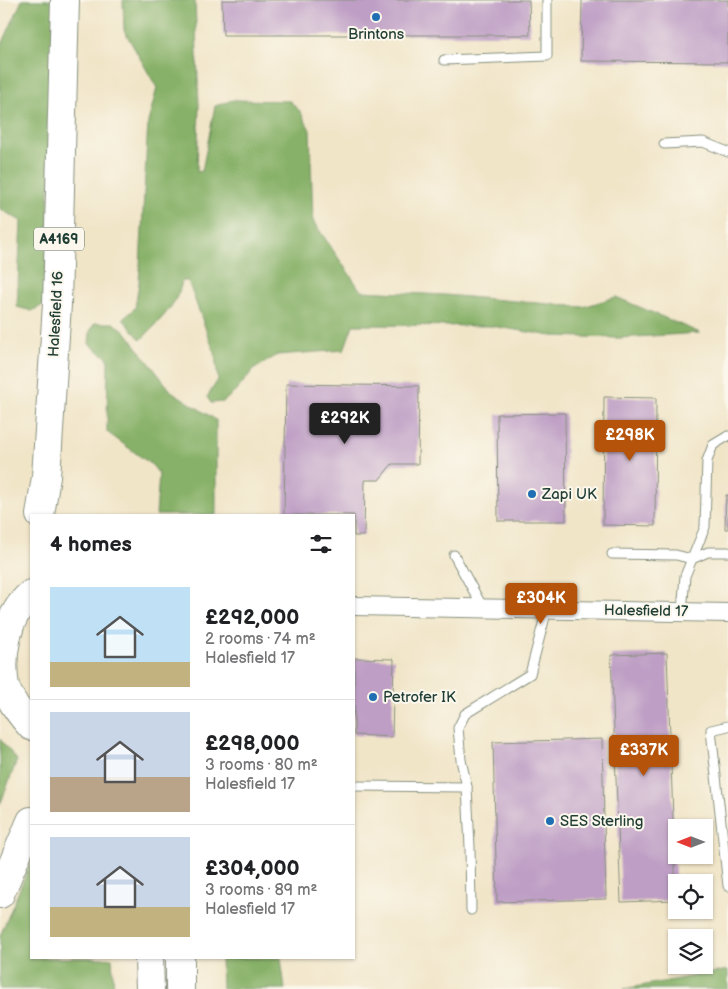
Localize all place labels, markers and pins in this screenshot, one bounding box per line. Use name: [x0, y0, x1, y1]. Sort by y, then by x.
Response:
marker: Brintons: [370, 11, 382, 23]
place label: Brintons: [348, 25, 405, 44]
pin: £292K: [310, 402, 380, 445]
pin: £298K: [595, 420, 665, 462]
place label: Zapi UK: [541, 485, 597, 504]
marker: Zapi UK: [526, 488, 538, 500]
pin: £304K: [506, 582, 576, 625]
place label: Petrofer IK: [383, 688, 456, 707]
marker: Petrofer IK: [367, 691, 379, 703]
pin: £337K: [609, 734, 679, 777]
place label: SES Sterling: [560, 812, 643, 831]
marker: SES Sterling: [544, 815, 556, 827]

